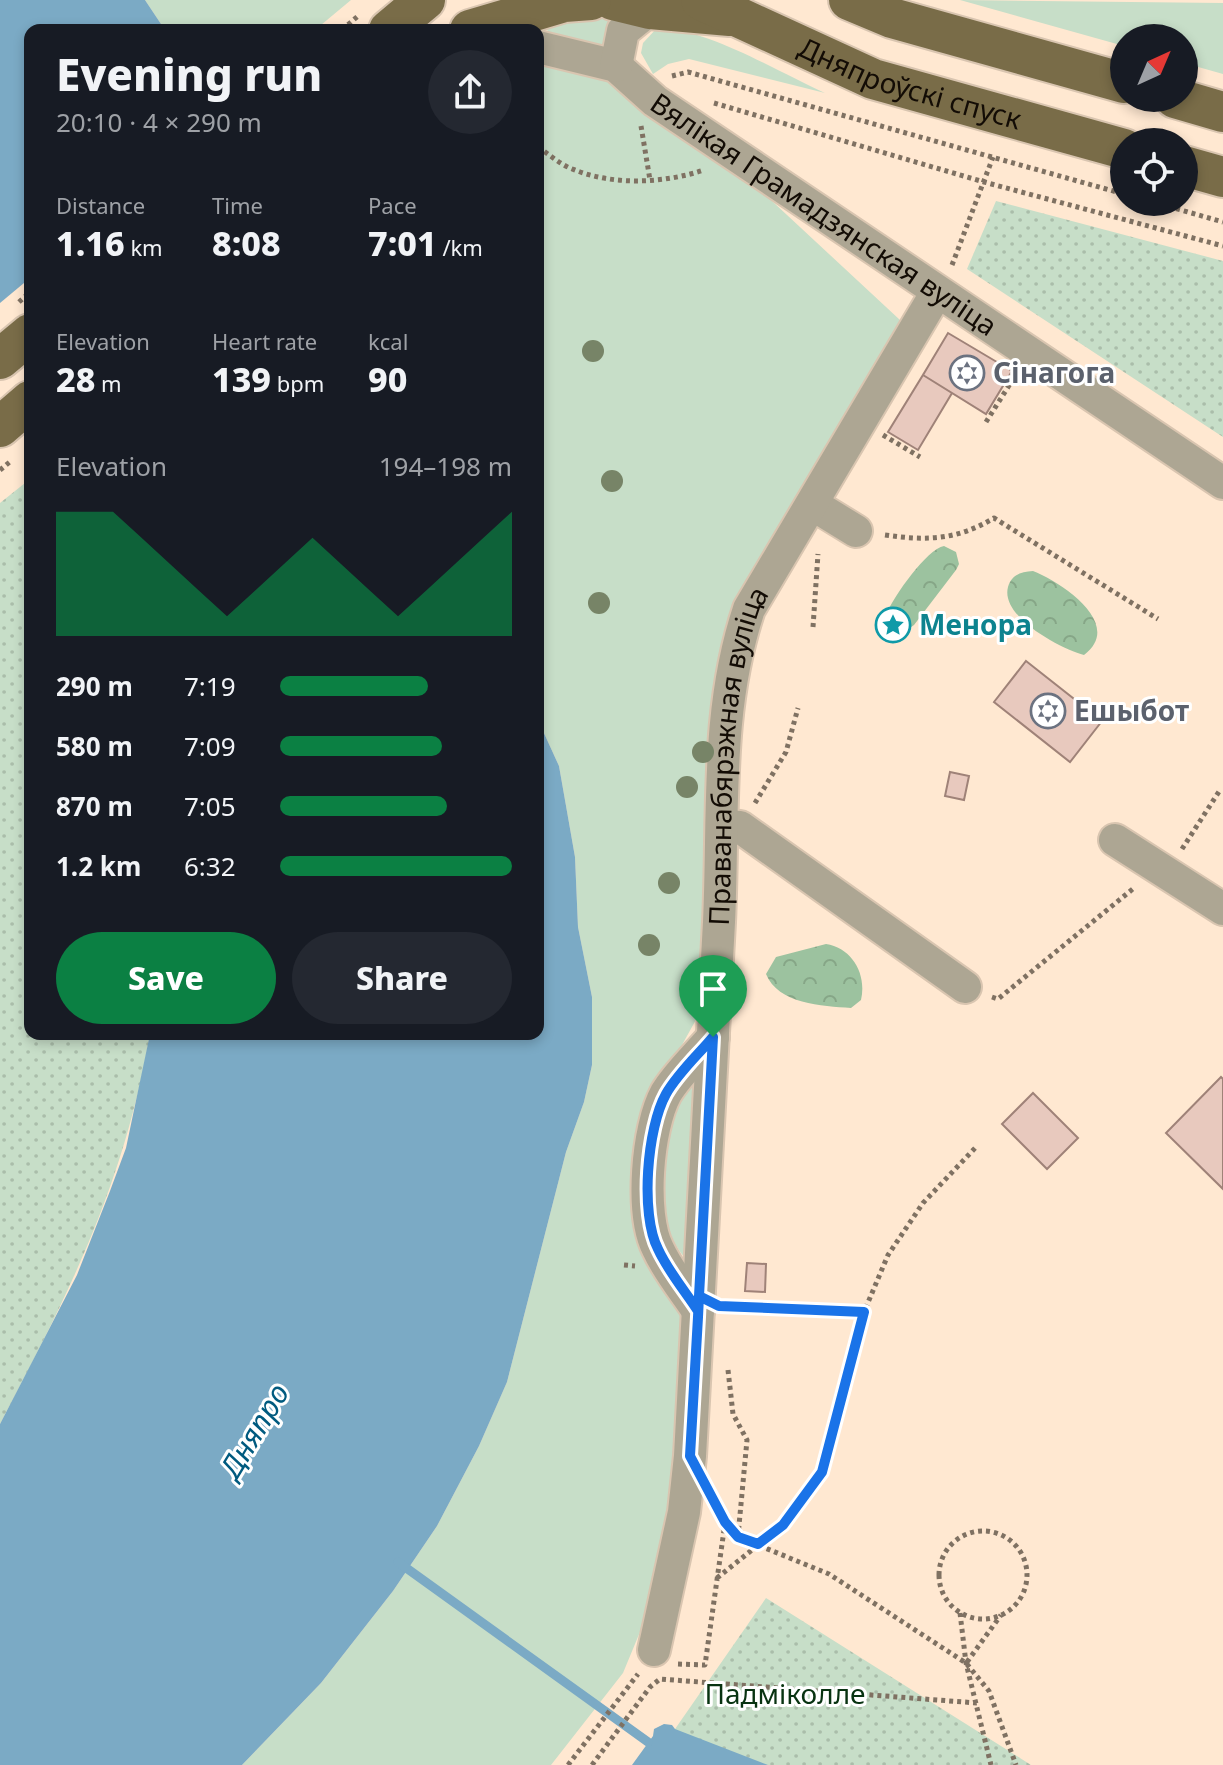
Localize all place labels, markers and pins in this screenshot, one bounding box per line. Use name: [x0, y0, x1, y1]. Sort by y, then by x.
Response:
place label: Сінагога: [993, 353, 1115, 391]
synagogue icon: Сінагога: [948, 354, 986, 392]
place label: Менора: [919, 605, 1032, 643]
place icon: Менора: [874, 606, 912, 644]
place label: Ешыбот: [1074, 691, 1189, 729]
synagogue icon: Ешыбот: [1029, 692, 1067, 730]
pin: [679, 955, 747, 1037]

